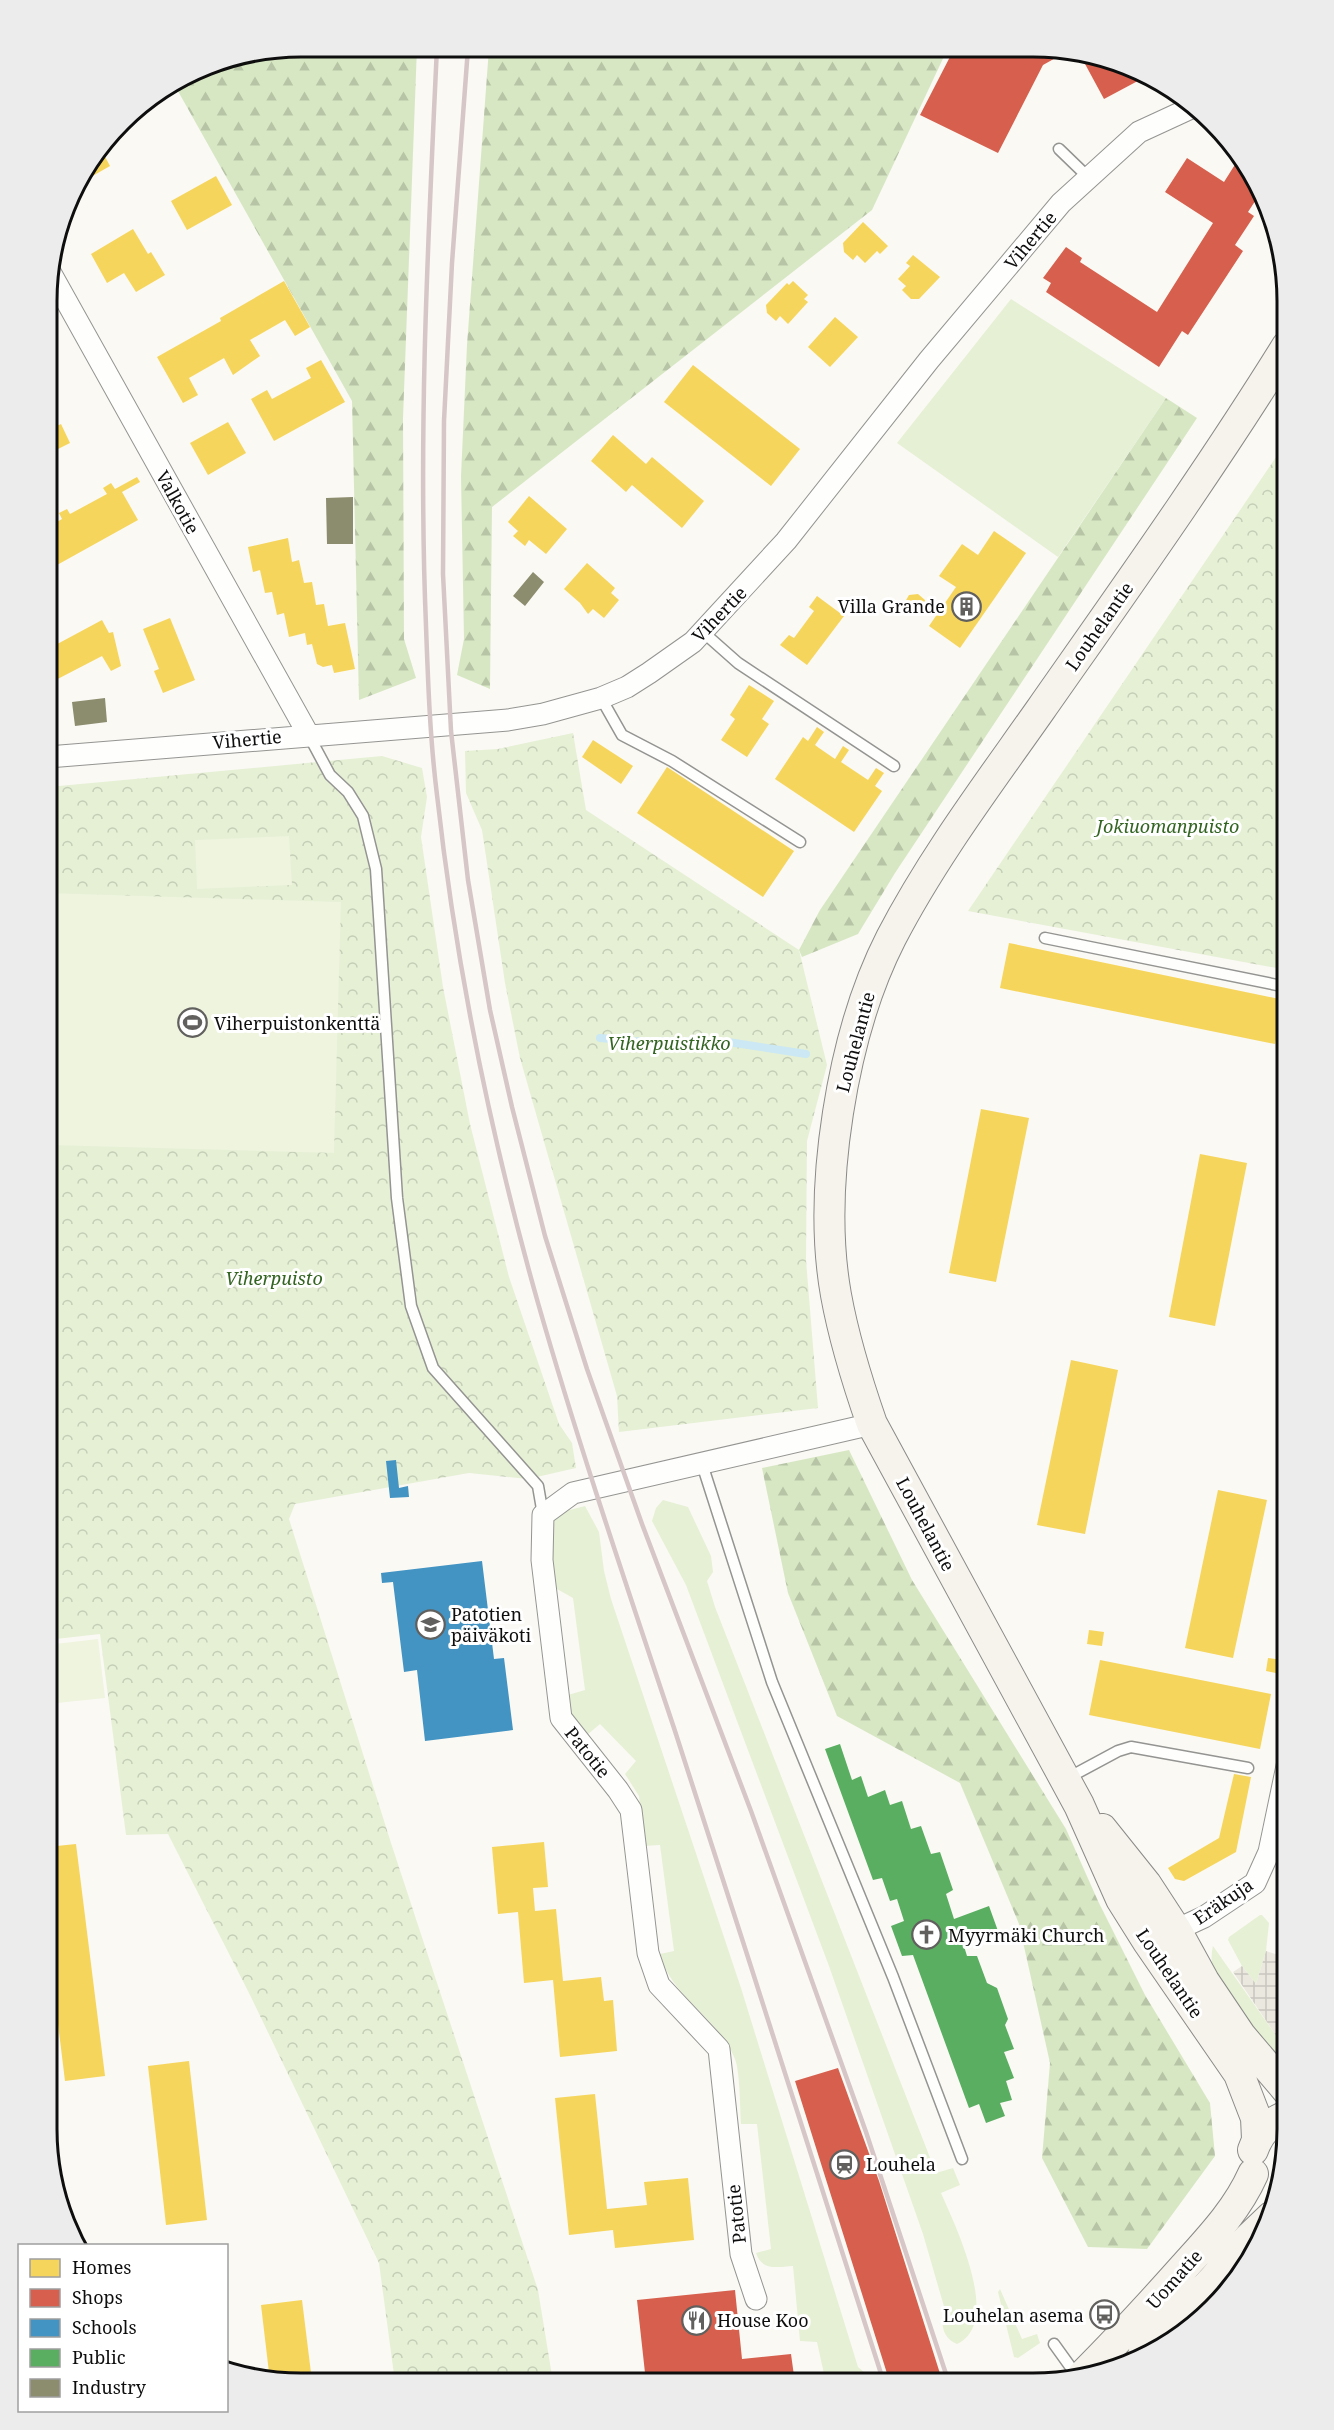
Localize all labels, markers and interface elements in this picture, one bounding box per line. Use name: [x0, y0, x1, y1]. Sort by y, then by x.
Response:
street label: Vihertie: [999, 206, 1061, 274]
street label: Valkotie: [151, 466, 205, 538]
street label: Louhelantie: [1060, 577, 1138, 675]
street label: Vihertie: [686, 581, 752, 647]
building icon: Villa Grande: [950, 590, 982, 622]
place label: Villa Grande: [838, 594, 945, 618]
street label: Vihertie: [211, 724, 283, 754]
park label: Jokiuomanpuisto: [1094, 814, 1239, 838]
street label: Louhelantie: [830, 989, 880, 1095]
sports icon: Viherpuistonkenttä: [177, 1007, 209, 1039]
place label: Viherpuistonkenttä: [214, 1011, 380, 1035]
park label: Viherpuistikko: [607, 1031, 731, 1055]
park label: Viherpuisto: [225, 1266, 323, 1290]
street label: Louhelantie: [891, 1473, 961, 1575]
place label: Patotien päiväkoti: [451, 1602, 531, 1647]
school or university icon: Patotien päiväkoti: [414, 1608, 446, 1640]
street label: Patotie: [560, 1721, 616, 1783]
street label: Eräkuja: [1189, 1872, 1257, 1930]
church icon: Myyrmäki Church: [911, 1919, 943, 1951]
place label: Myyrmäki Church: [948, 1923, 1105, 1947]
street label: Louhelantie: [1131, 1924, 1209, 2022]
station icon: Louhela: [829, 2148, 861, 2180]
place label: Louhela: [866, 2152, 936, 2176]
street label: Patotie: [721, 2183, 751, 2245]
legend: [18, 2244, 228, 2412]
street label: Uomatie: [1141, 2244, 1207, 2314]
text: Homes: [72, 2255, 131, 2279]
text: Shops: [72, 2285, 123, 2309]
bus stop icon: Louhelan asema: [1089, 2299, 1121, 2331]
place label: Louhelan asema: [943, 2303, 1084, 2327]
restaurant icon: House Koo: [680, 2304, 712, 2336]
place label: House Koo: [717, 2308, 809, 2332]
text: Schools: [72, 2315, 137, 2339]
text: Public: [72, 2345, 126, 2369]
text: Industry: [72, 2375, 147, 2399]

